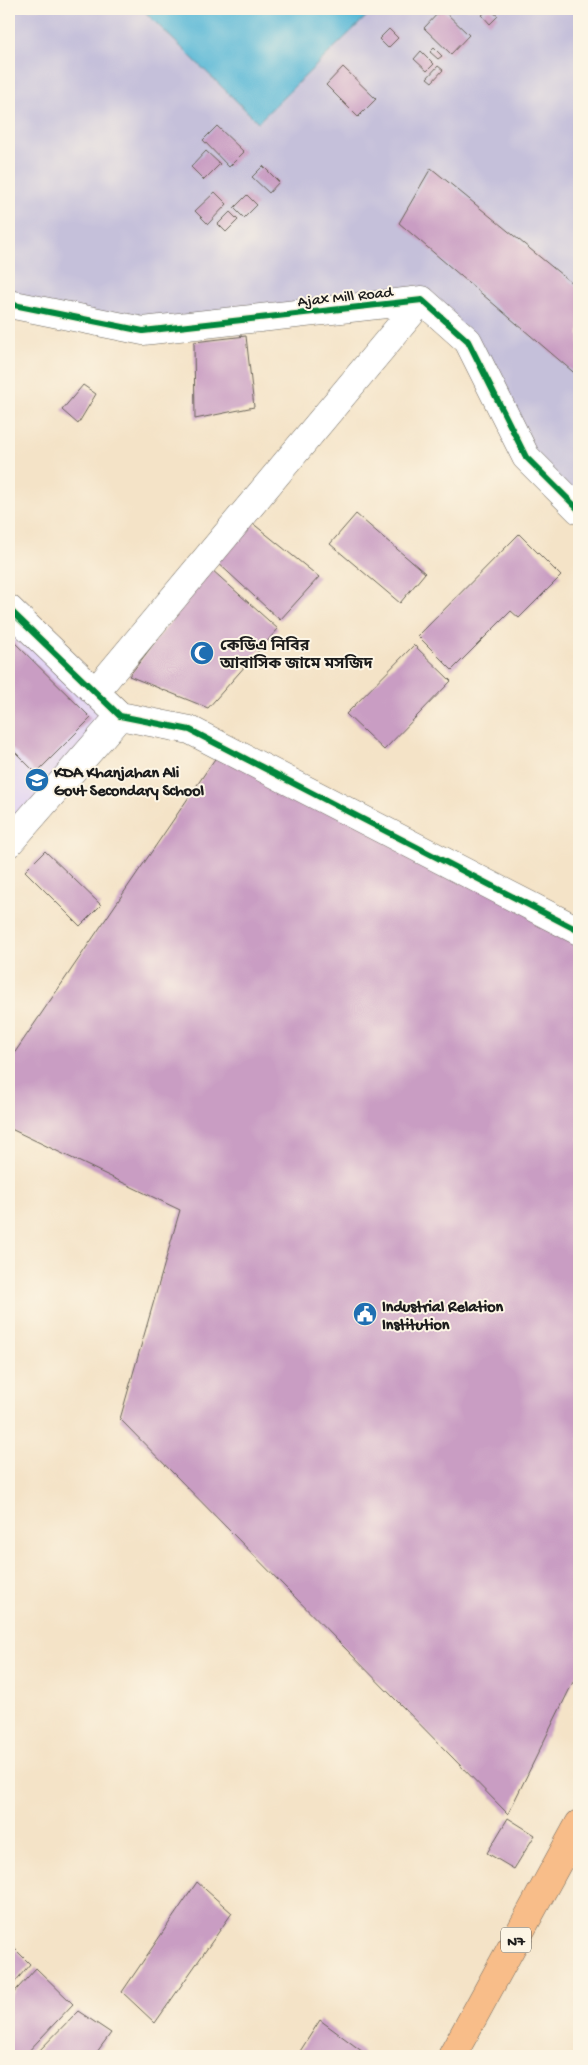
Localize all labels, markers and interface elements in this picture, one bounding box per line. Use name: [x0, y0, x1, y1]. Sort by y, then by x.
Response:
street label: Ajax Mill Road: [297, 284, 395, 313]
place label: কেডিএ নিবির আবাসিক জামে মসজিদ: [219, 636, 373, 675]
mosque icon: কেডিএ নিবির আবাসিক জামে মসজিদ: [189, 640, 215, 666]
place label: KDA Khanjahan Ali Govt Secondary School: [53, 765, 204, 802]
school or university icon: KDA Khanjahan Ali Govt Secondary School: [24, 767, 50, 793]
place label: Industrial Relation Institution: [382, 1299, 503, 1336]
public building icon: Industrial Relation Institution: [352, 1301, 378, 1327]
road number: N7: [501, 1928, 531, 1952]

